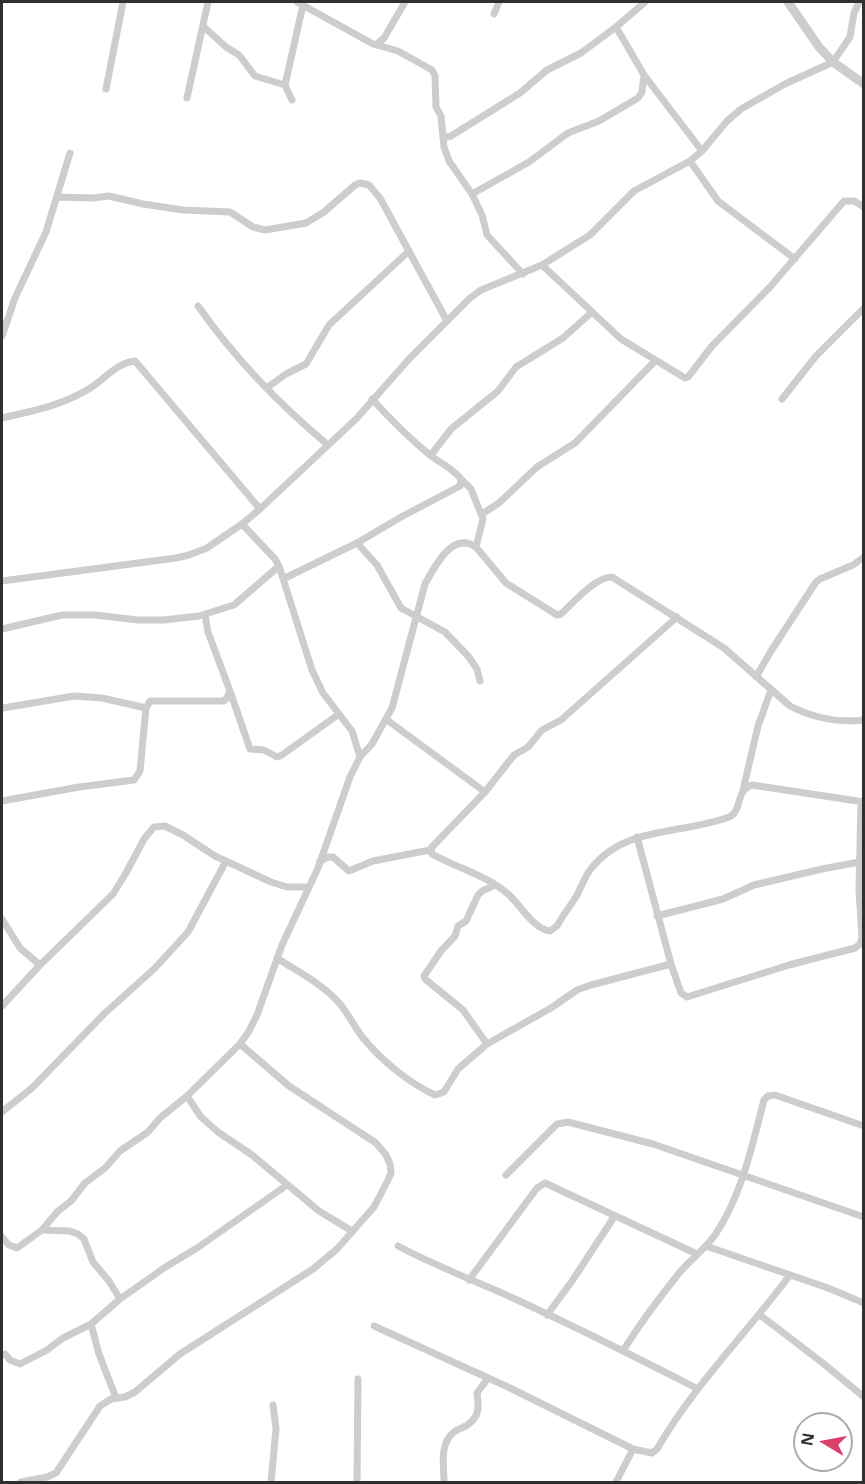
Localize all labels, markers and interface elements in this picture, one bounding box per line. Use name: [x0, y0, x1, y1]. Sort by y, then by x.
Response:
north arrow: [793, 1412, 853, 1472]
text: N: [795, 1431, 819, 1448]

